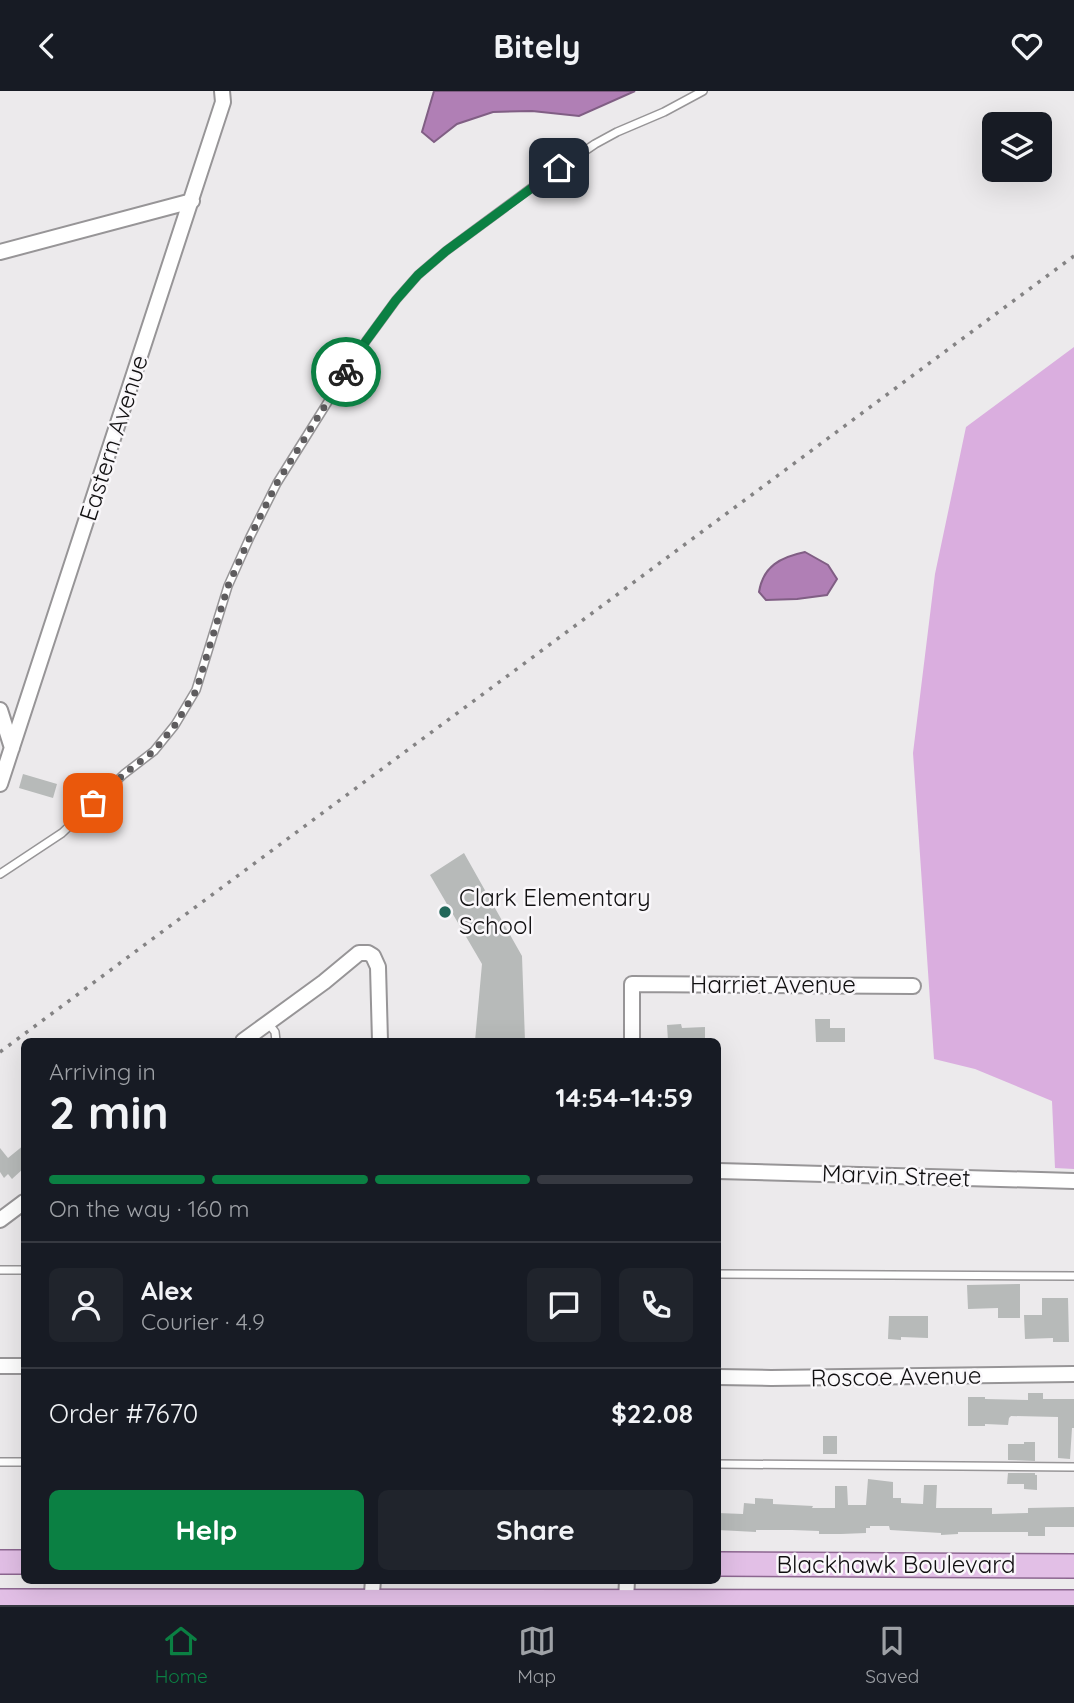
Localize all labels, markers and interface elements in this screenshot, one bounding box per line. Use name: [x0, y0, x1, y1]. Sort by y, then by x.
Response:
text: Bitely: [493, 26, 581, 66]
icon: back: [28, 27, 66, 65]
icon: heart: [1008, 27, 1046, 65]
map controls: [982, 112, 1052, 182]
button: layers: [982, 112, 1052, 182]
pin: [529, 138, 589, 198]
icon: home: [540, 149, 578, 187]
courier: [311, 337, 381, 407]
street label: Eastern Avenue: [72, 351, 154, 524]
icon: bike: [327, 353, 365, 391]
pin: [63, 773, 123, 833]
icon: bag: [74, 784, 112, 822]
place label: Clark Elementary School: [459, 882, 651, 940]
marker: Clark Elementary School: [437, 904, 453, 920]
street label: Harriet Avenue: [690, 969, 856, 999]
text: Arriving in: [49, 1057, 156, 1086]
text: 14:54–14:59: [556, 1081, 693, 1114]
text: 2 min: [49, 1083, 169, 1141]
street label: Marvin Street: [821, 1157, 971, 1193]
text: On the way · 160 m: [49, 1194, 250, 1223]
button: person: [49, 1268, 123, 1342]
button: chat: [527, 1268, 601, 1342]
button: phone: [619, 1268, 693, 1342]
text: Alex: [141, 1274, 192, 1307]
text: Courier · 4.9: [141, 1307, 265, 1336]
street label: Roscoe Avenue: [810, 1360, 982, 1392]
text: Order #7670: [49, 1397, 198, 1430]
text: $22.08: [611, 1397, 693, 1430]
button: Help: [49, 1490, 364, 1570]
button: Share: [378, 1490, 693, 1570]
street label: Blackhawk Boulevard: [776, 1549, 1016, 1579]
tab: Home: [155, 1622, 208, 1688]
tab: Map: [517, 1622, 556, 1688]
tab: Saved: [865, 1622, 919, 1688]

